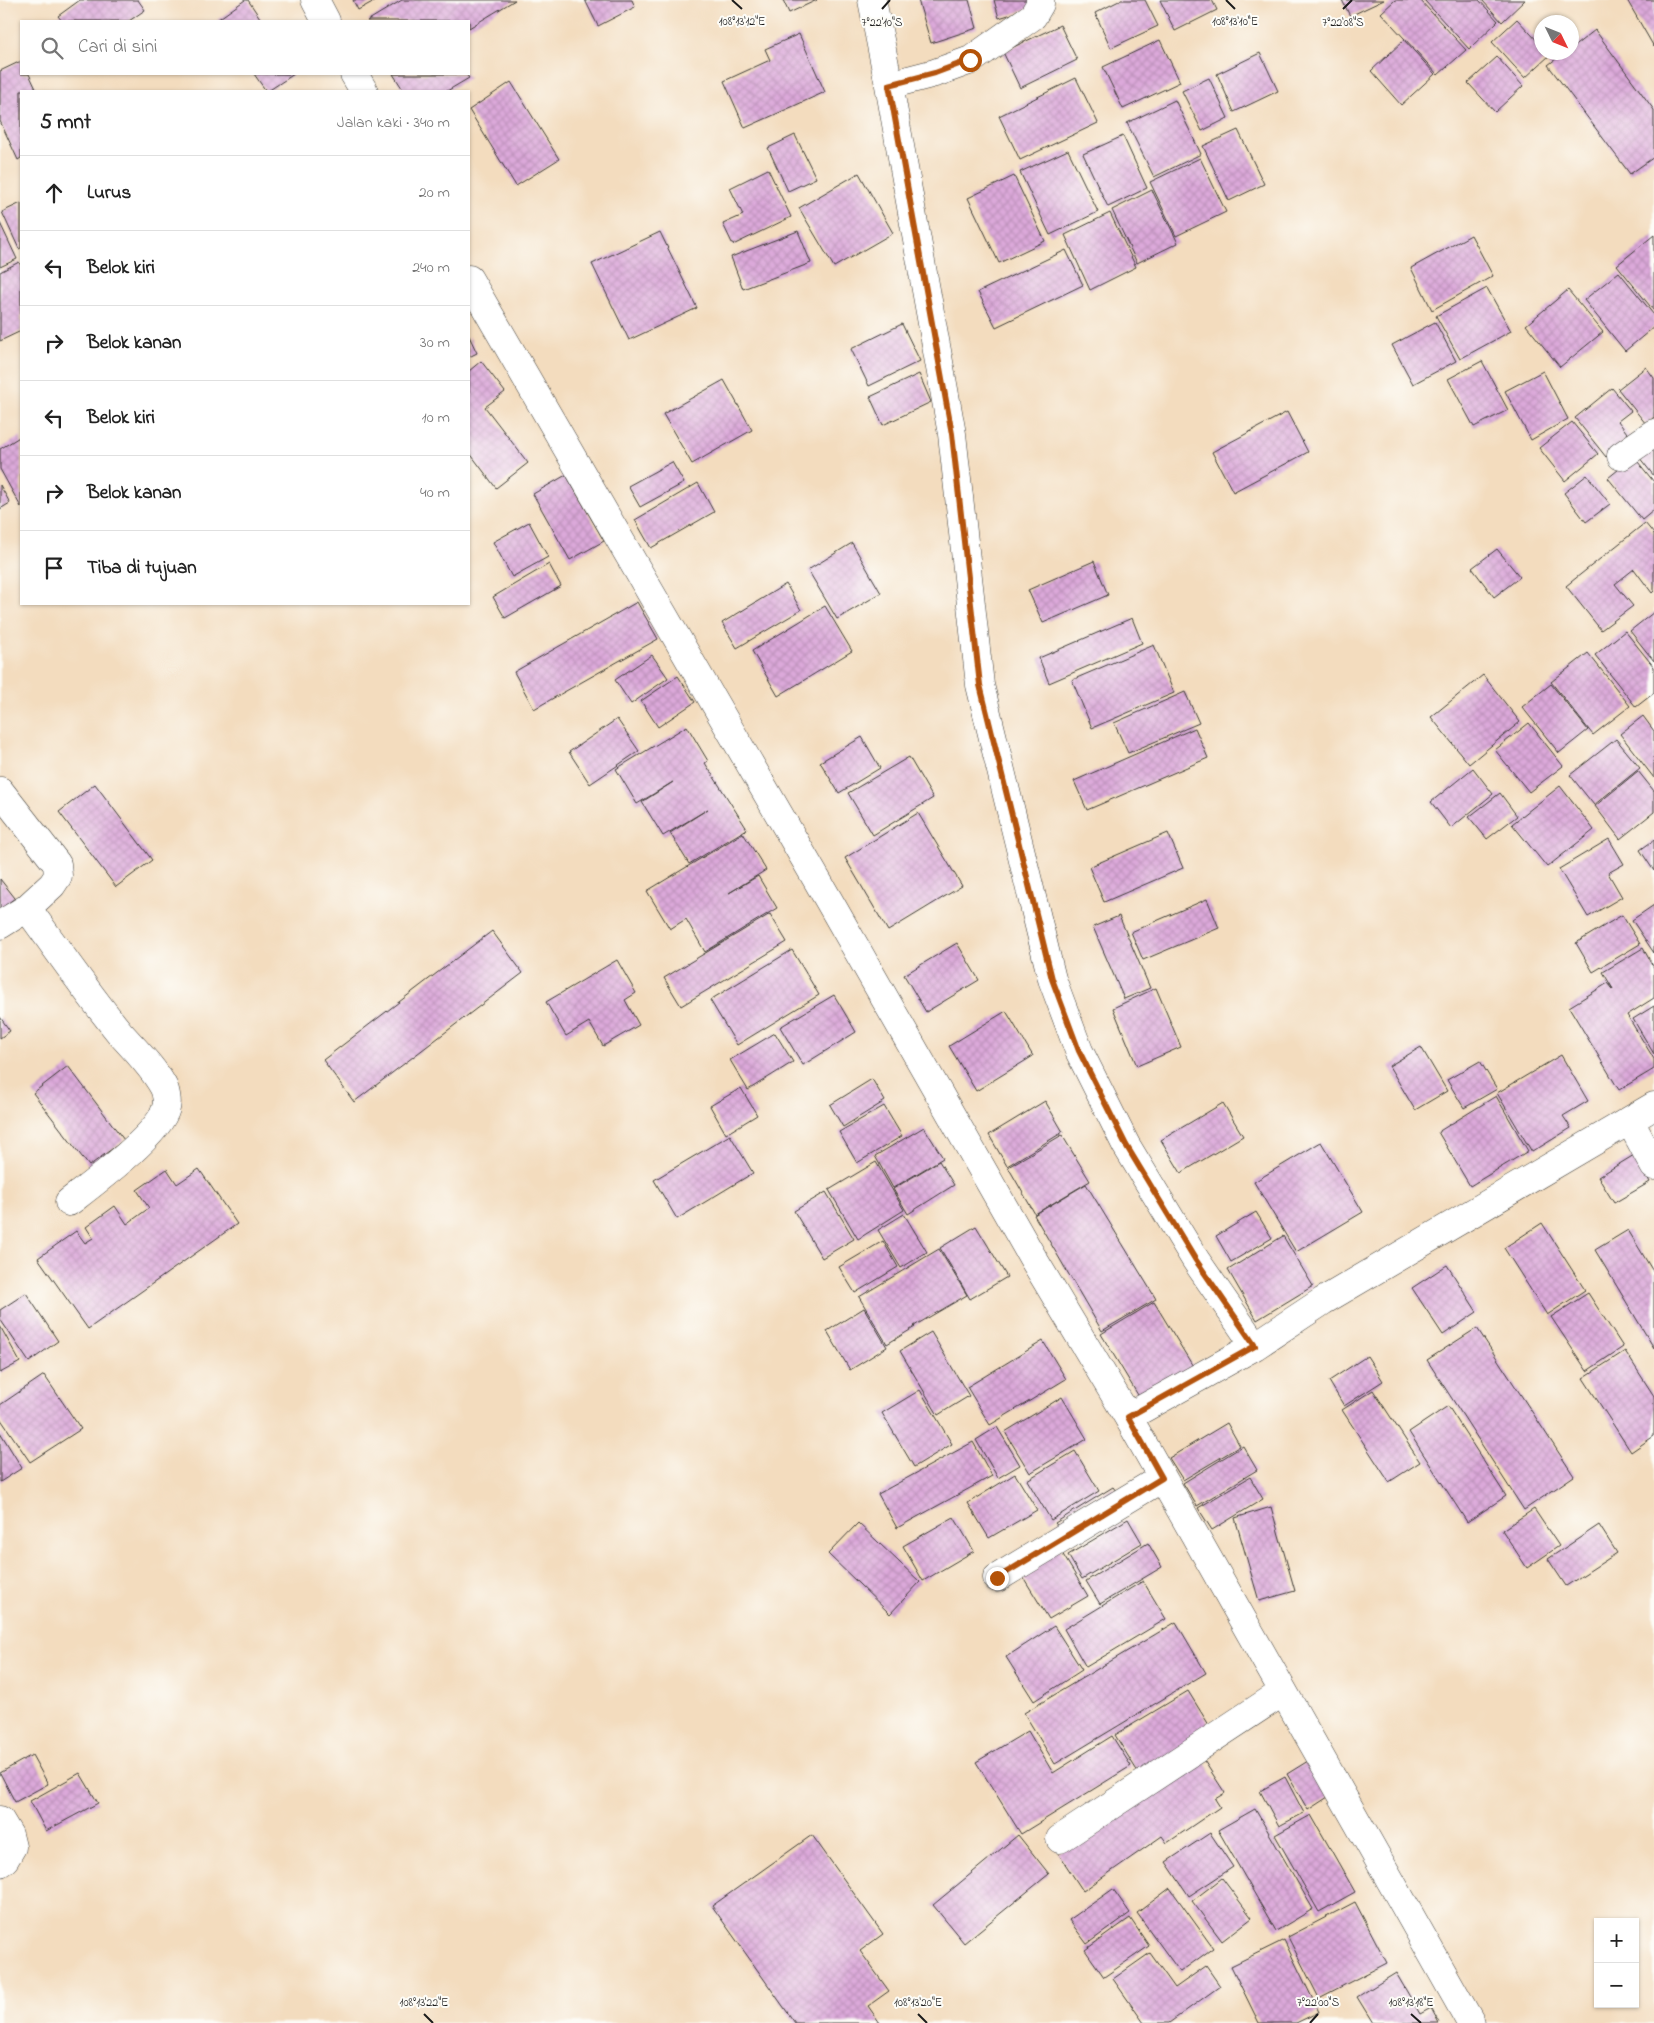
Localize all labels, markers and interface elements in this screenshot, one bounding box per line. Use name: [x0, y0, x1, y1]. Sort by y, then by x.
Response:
text: 108°13'12"E: [719, 13, 765, 31]
text: 108°13'10"E: [1212, 13, 1258, 31]
text: 7°22'10"S: [862, 14, 903, 32]
text: 7°22'08"S: [1322, 14, 1364, 32]
north arrow: [1534, 15, 1579, 60]
search box: [20, 20, 470, 75]
icon: search: [38, 34, 66, 62]
text: Cari di sini: [78, 34, 157, 61]
route start: [959, 49, 982, 72]
text: 5 mnt: [40, 108, 91, 138]
text: Jalan kaki · 340 m: [337, 111, 450, 135]
icon: ahead: [40, 179, 68, 207]
text: Lurus: [87, 180, 131, 207]
text: 20 m: [419, 181, 450, 205]
icon: left: [40, 254, 68, 282]
text: Belok kiri: [87, 255, 155, 282]
text: 240 m: [412, 256, 450, 280]
icon: right: [40, 329, 68, 357]
text: Belok kanan: [87, 330, 181, 357]
text: 30 m: [420, 331, 450, 355]
icon: left: [40, 404, 68, 432]
text: Belok kiri: [87, 405, 155, 432]
text: 10 m: [422, 406, 450, 430]
icon: right: [40, 479, 68, 507]
text: Belok kanan: [87, 480, 181, 507]
text: 40 m: [420, 481, 450, 505]
icon: arrive: [40, 554, 68, 582]
text: Tiba di tujuan: [87, 555, 197, 582]
route end: [986, 1567, 1009, 1590]
map controls: [1594, 1918, 1639, 2008]
button: +: [1594, 1918, 1639, 1963]
button: −: [1594, 1963, 1639, 2008]
text: 108°13'22"E: [400, 1994, 448, 2012]
text: 108°13'20"E: [894, 1994, 942, 2012]
text: 7°22'00"S: [1297, 1994, 1339, 2012]
text: 108°13'18"E: [1388, 1994, 1434, 2012]

